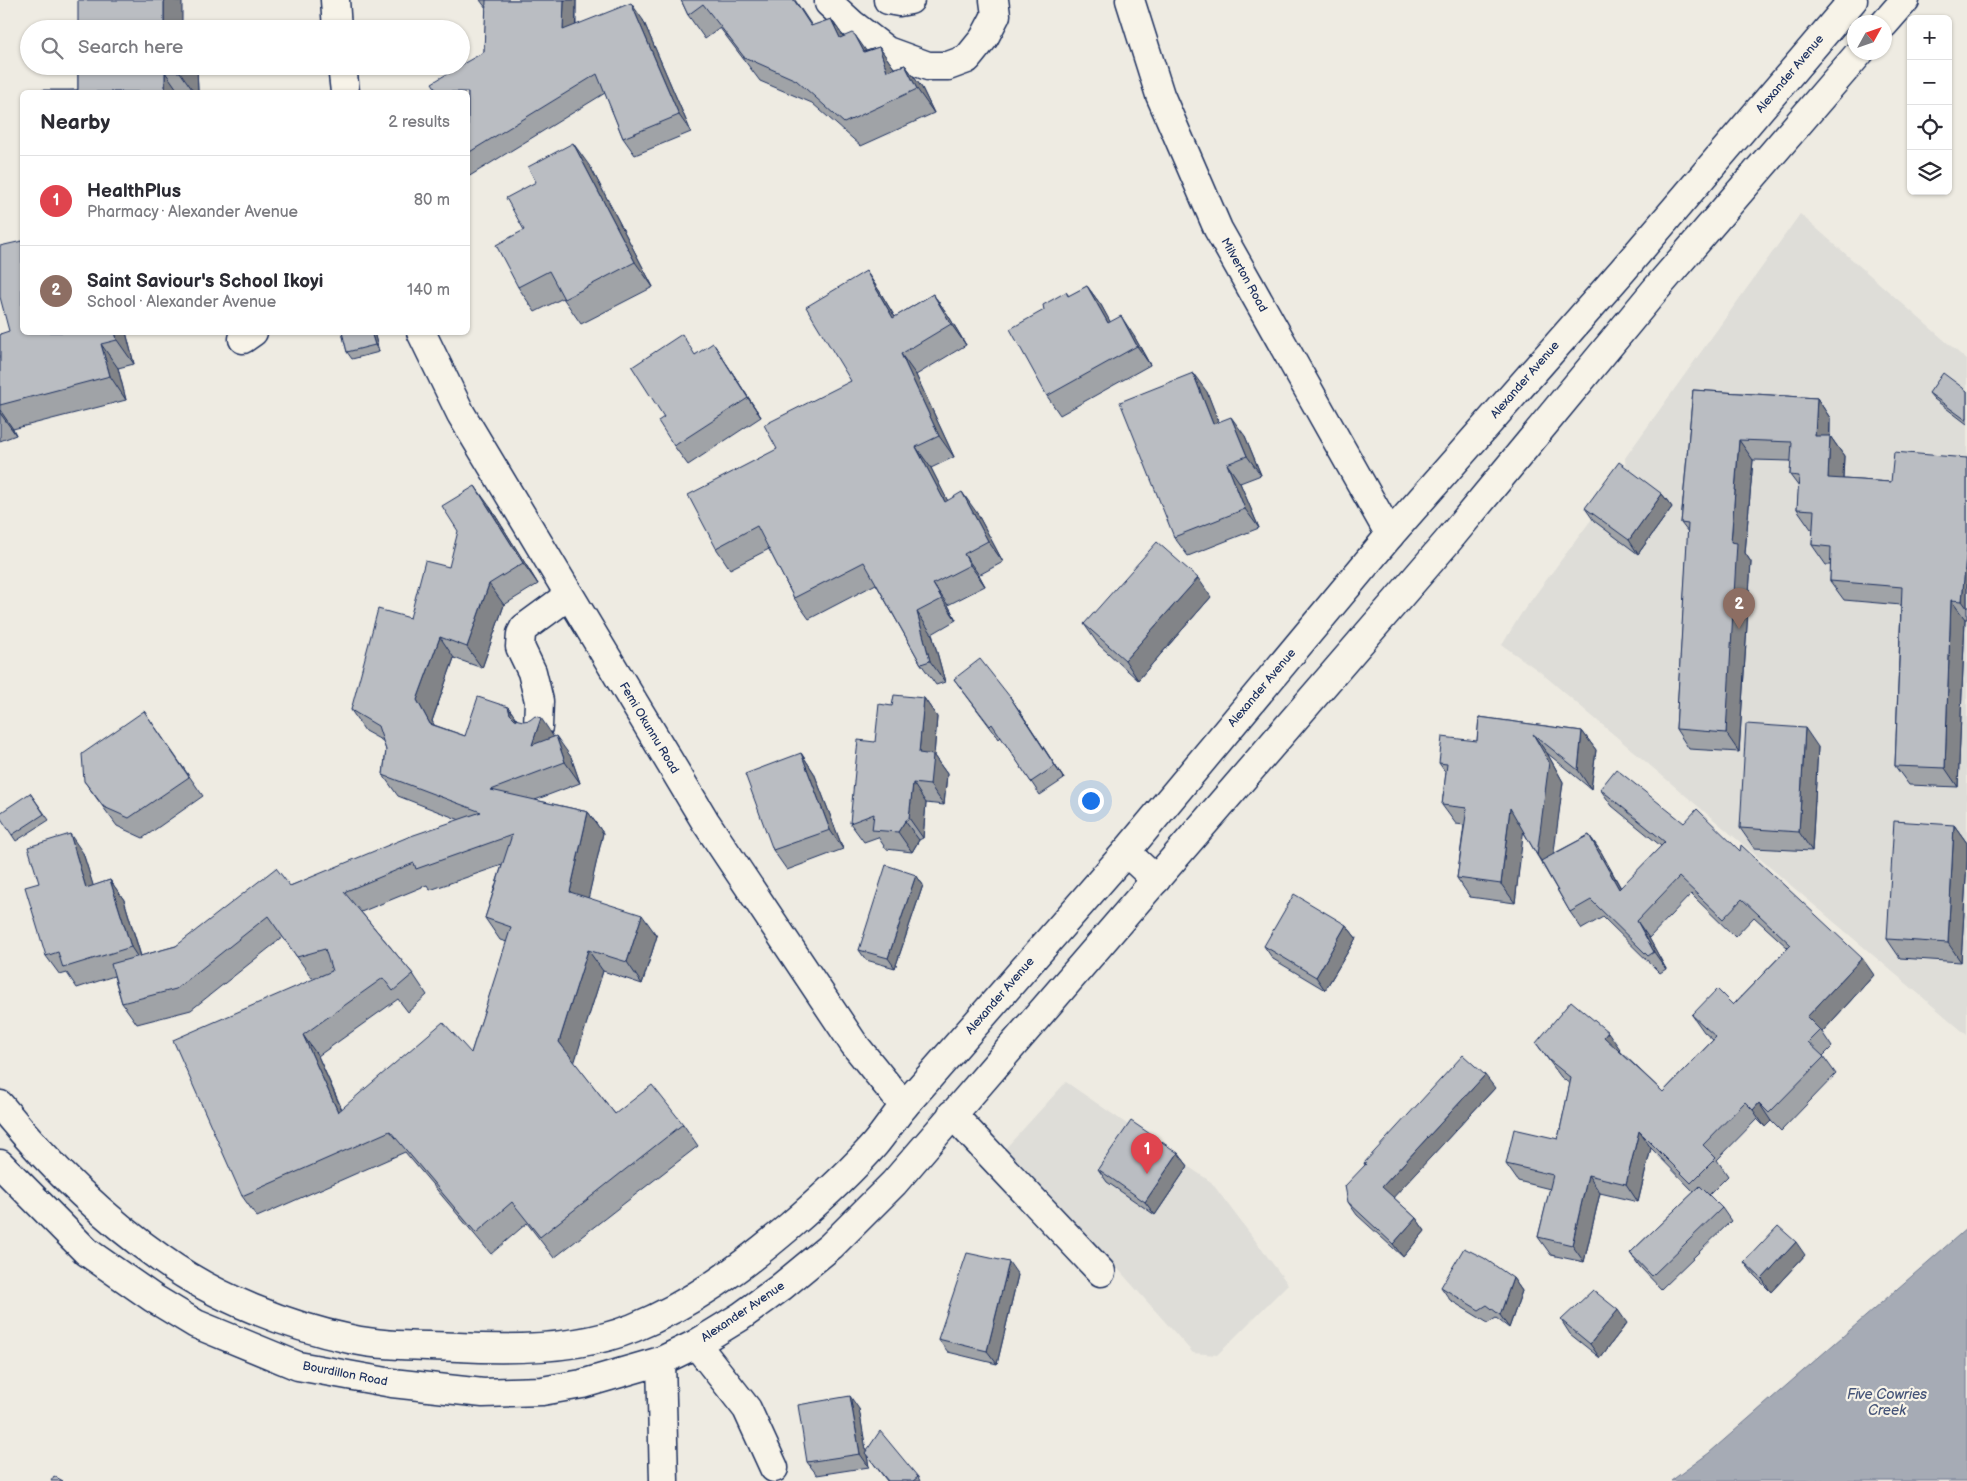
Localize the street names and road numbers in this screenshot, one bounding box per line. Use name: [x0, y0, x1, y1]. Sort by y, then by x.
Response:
street label: Alexander Avenue: [1753, 32, 1827, 116]
street label: Milverton Road: [1218, 235, 1271, 315]
street label: Alexander Avenue: [1487, 338, 1563, 422]
street label: Alexander Avenue: [1225, 646, 1299, 730]
street label: Femi Okunnu Road: [616, 680, 682, 777]
street label: Alexander Avenue: [962, 954, 1038, 1038]
street label: Alexander Avenue: [698, 1279, 788, 1345]
street label: Bourdillon Road: [301, 1358, 389, 1390]

